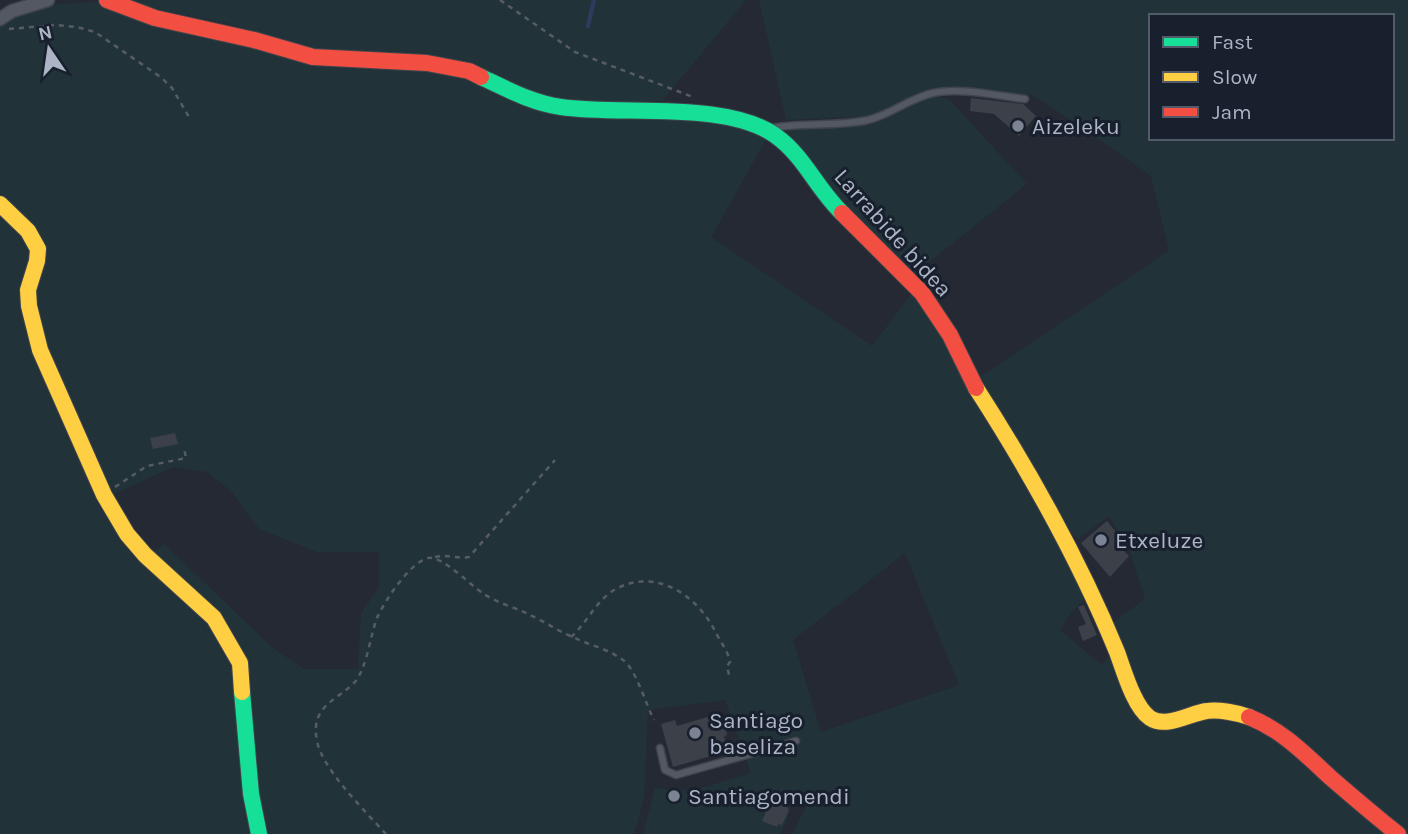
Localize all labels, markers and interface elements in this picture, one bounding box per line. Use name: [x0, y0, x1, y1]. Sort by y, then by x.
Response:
north arrow: [14, 14, 84, 84]
legend: [1149, 14, 1394, 140]
text: N: [36, 21, 55, 46]
text: Fast: [1212, 30, 1253, 54]
text: Slow: [1212, 65, 1257, 89]
text: Jam: [1212, 100, 1252, 124]
place label: Aizeleku: [1032, 113, 1120, 140]
marker: Aizeleku: [1010, 118, 1026, 134]
street label: Larrabide bidea: [829, 164, 957, 302]
place label: Etxeluze: [1115, 527, 1203, 554]
marker: Etxeluze: [1093, 532, 1109, 548]
place label: Santiago baseliza: [709, 707, 803, 760]
marker: Santiago baseliza: [687, 725, 703, 741]
place label: Santiagomendi: [688, 783, 850, 810]
marker: Santiagomendi: [666, 788, 682, 804]

